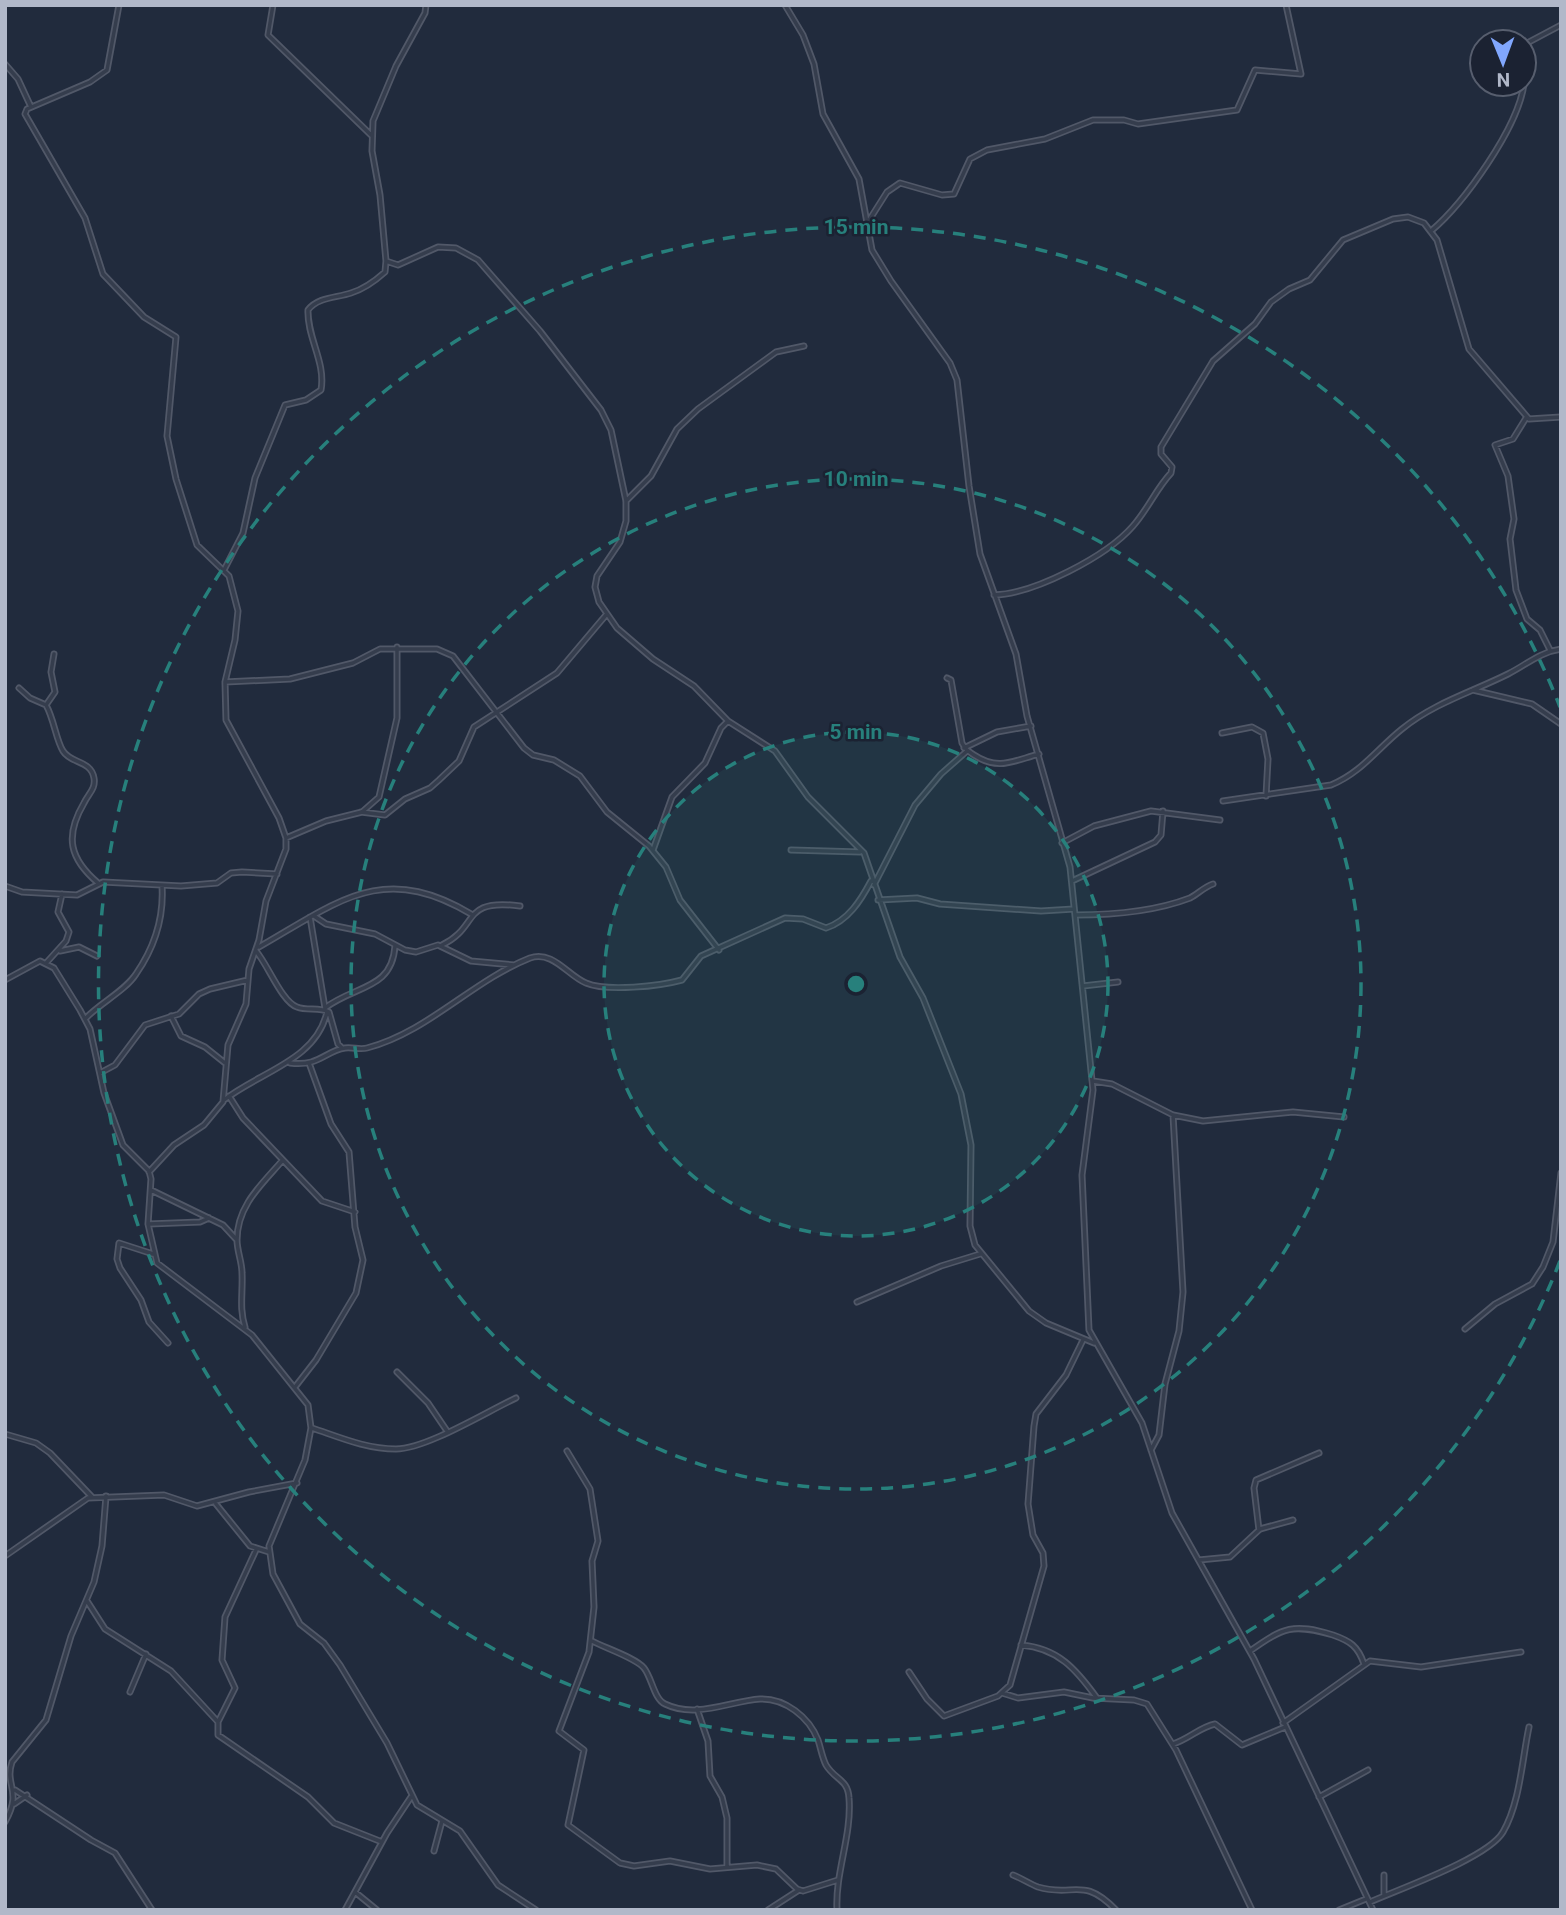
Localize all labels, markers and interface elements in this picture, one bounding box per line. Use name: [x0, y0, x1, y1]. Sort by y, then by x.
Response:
north arrow: [1468, 28, 1538, 98]
text: N: [1496, 68, 1510, 91]
text: 15 min: [824, 215, 888, 239]
text: 10 min: [824, 467, 888, 491]
text: 5 min: [830, 720, 882, 744]
centre of rings: [844, 972, 868, 996]

